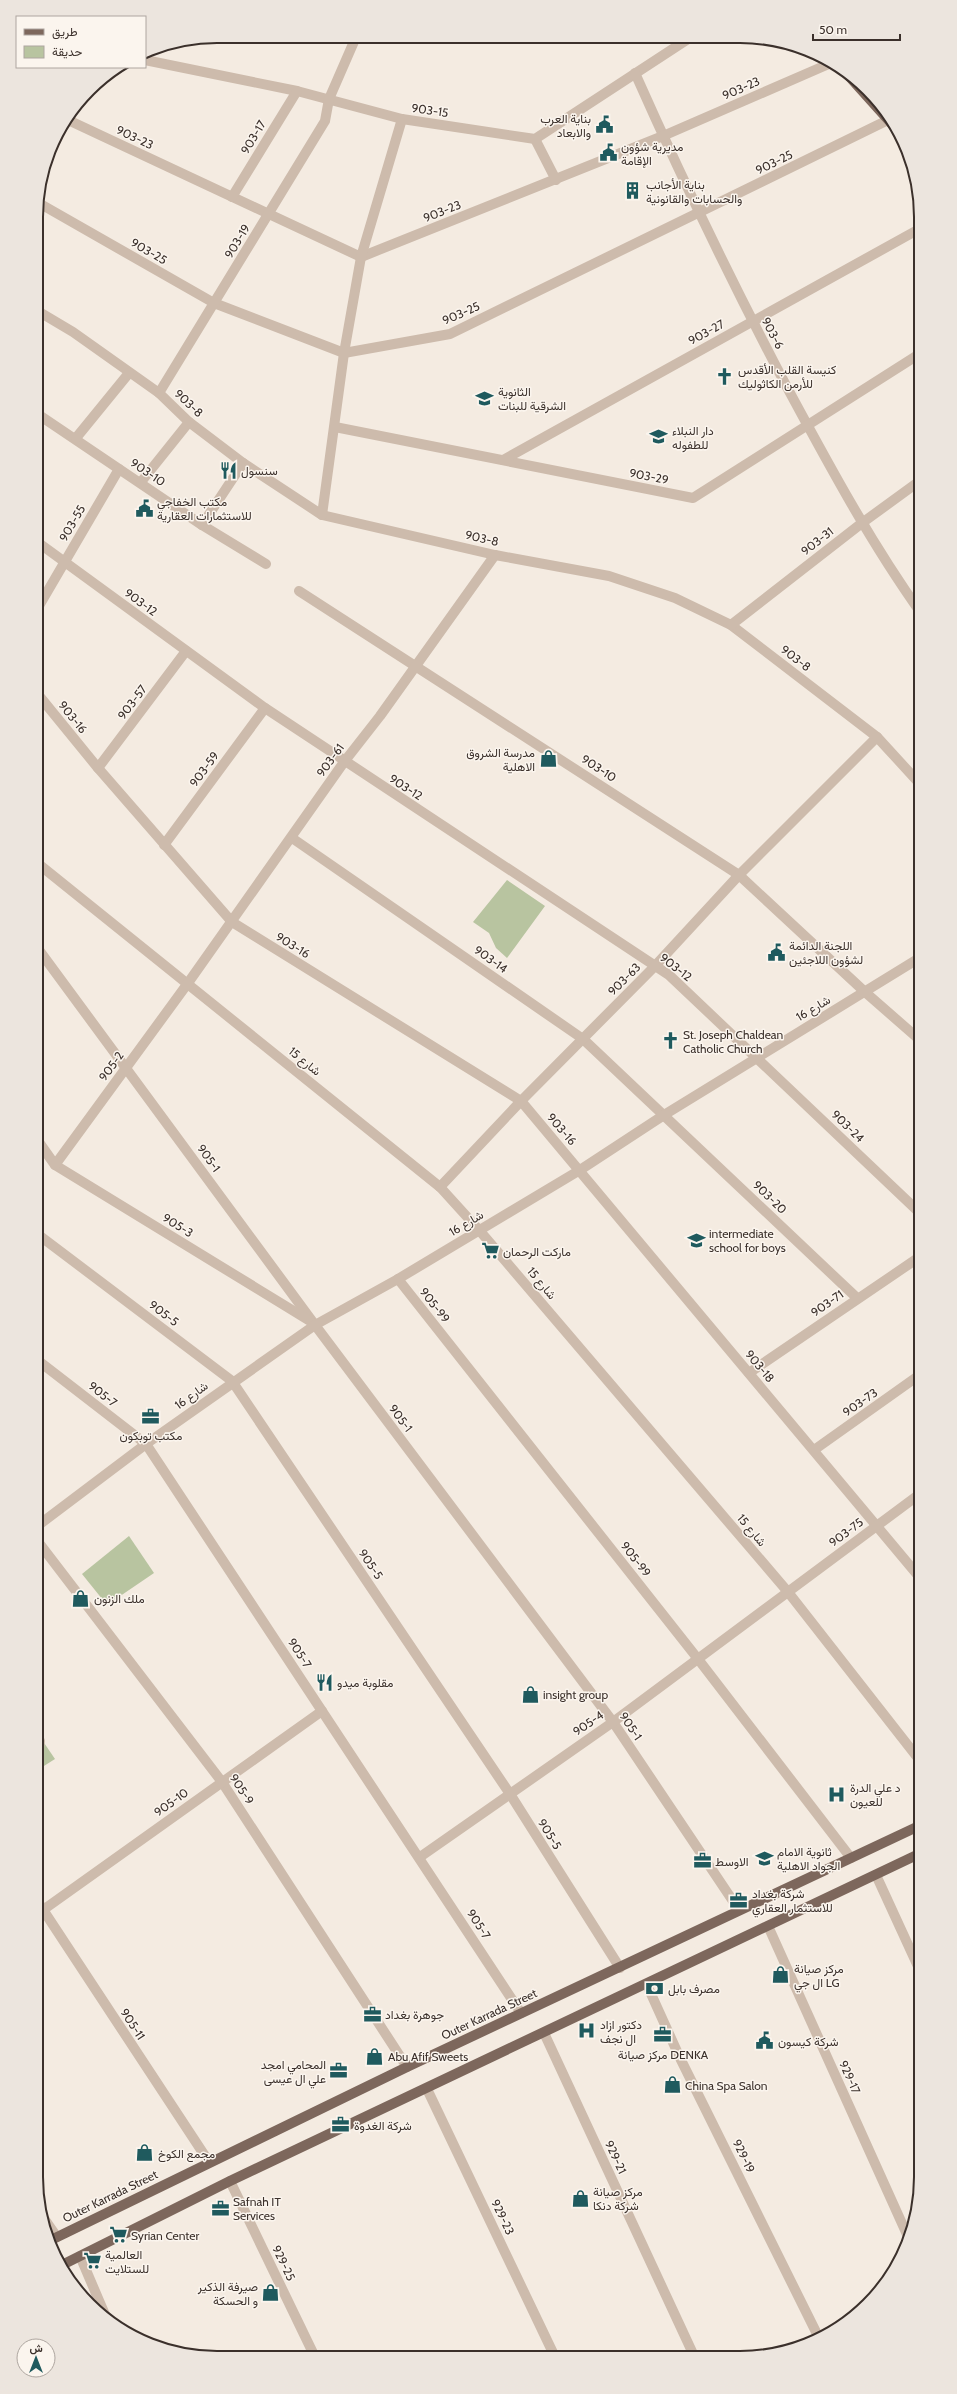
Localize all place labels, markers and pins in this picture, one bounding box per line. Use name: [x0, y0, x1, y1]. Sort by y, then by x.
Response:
place label: بناية العرب والابعاد: [540, 111, 591, 141]
public building icon: بناية العرب والابعاد: [594, 115, 614, 135]
place label: مديرية شؤون الإقامة: [621, 139, 683, 169]
public building icon: مديرية شؤون الإقامة: [598, 143, 618, 163]
place label: بناية الأجانب والحسابات والقانونية: [646, 177, 742, 207]
building icon: بناية الأجانب والحسابات والقانونية: [623, 181, 643, 201]
place label: كنيسة القلب الأقدس للأرمن الكاثوليك: [738, 362, 836, 392]
church icon: كنيسة القلب الأقدس للأرمن الكاثوليك: [715, 366, 735, 386]
place label: الثانوية الشرقية للبنات: [498, 384, 566, 414]
school or university icon: الثانوية الشرقية للبنات: [475, 388, 495, 408]
place label: دار النبلاء للطفوله: [672, 423, 714, 453]
school or university icon: دار النبلاء للطفوله: [649, 427, 669, 447]
restaurant icon: سنسول: [218, 460, 238, 480]
place label: سنسول: [241, 463, 278, 479]
place label: مكتب الخفاجي للاستثمارات العقارية: [157, 494, 252, 524]
public building icon: مكتب الخفاجي للاستثمارات العقارية: [134, 498, 154, 518]
place label: مدرسة الشروق الاهلية: [466, 745, 535, 774]
shop icon: مدرسة الشروق الاهلية: [538, 749, 558, 769]
place label: اللجنة الدائمة لشؤون اللاجئين: [789, 938, 863, 968]
public building icon: اللجنة الدائمة لشؤون اللاجئين: [766, 942, 786, 962]
place label: St. Joseph Chaldean Catholic Church: [683, 1027, 784, 1056]
church icon: St. Joseph Chaldean Catholic Church: [660, 1031, 680, 1051]
place label: intermediate school for boys: [709, 1226, 786, 1255]
school or university icon: intermediate school for boys: [686, 1230, 706, 1250]
supermarket icon: ماركت الرحمان: [480, 1241, 500, 1261]
place label: ماركت الرحمان: [503, 1244, 571, 1260]
office icon: مكتب توبكون: [141, 1406, 161, 1426]
place label: مكتب توبكون: [120, 1428, 182, 1444]
shop icon: ملك الزنون: [71, 1588, 91, 1608]
place label: ملك الزنون: [94, 1591, 145, 1607]
restaurant icon: مقلوبة ميدو: [314, 1672, 334, 1692]
place label: مقلوبة ميدو: [337, 1675, 393, 1691]
shop icon: insight group: [520, 1684, 540, 1704]
place label: insight group: [543, 1687, 608, 1702]
place label: د علي الدرة للعيون: [850, 1780, 901, 1810]
hospital icon: د علي الدرة للعيون: [827, 1784, 847, 1804]
place label: ثانوية الامام الجواد الاهلية: [777, 1844, 840, 1874]
school or university icon: ثانوية الامام الجواد الاهلية: [754, 1848, 774, 1868]
office icon: الاوسط: [692, 1851, 712, 1871]
place label: الاوسط: [715, 1854, 749, 1870]
place label: شركة بغداد للاستثمار العقاري: [752, 1886, 833, 1918]
office icon: شركة بغداد للاستثمار العقاري: [729, 1890, 749, 1910]
place label: مركز صيانة ال جي LG: [794, 1961, 844, 1993]
shop icon: مركز صيانة ال جي LG: [771, 1965, 791, 1985]
bank icon: مصرف بابل: [645, 1978, 665, 1998]
place label: مصرف بابل: [668, 1981, 720, 1997]
office icon: جوهرة بغداد: [362, 2004, 382, 2024]
place label: جوهرة بغداد: [385, 2007, 444, 2023]
place label: دكتور ازاد ال نجف: [600, 2017, 642, 2047]
hospital icon: دكتور ازاد ال نجف: [577, 2021, 597, 2041]
office icon: مركز صيانة DENKA: [653, 2025, 673, 2045]
public building icon: شركة كيسون: [755, 2031, 775, 2051]
place label: شركة كيسون: [778, 2034, 839, 2050]
shop icon: Abu Afif Sweets: [365, 2046, 385, 2066]
place label: مركز صيانة DENKA: [618, 2047, 709, 2063]
place label: Abu Afif Sweets: [388, 2049, 468, 2064]
place label: المحامي امجد علي ال عيسى: [261, 2057, 326, 2089]
office icon: المحامي امجد علي ال عيسى: [329, 2061, 349, 2081]
shop icon: China Spa Salon: [662, 2075, 682, 2095]
place label: China Spa Salon: [685, 2078, 768, 2093]
office icon: شركة الغدوة: [331, 2115, 351, 2135]
place label: شركة الغدوة: [354, 2118, 412, 2134]
shop icon: مجمع الكوخ: [135, 2143, 155, 2163]
place label: مجمع الكوخ: [158, 2146, 215, 2163]
place label: مركز صيانة شركة دنكا: [593, 2184, 643, 2214]
shop icon: مركز صيانة شركة دنكا: [570, 2188, 590, 2208]
place label: Safnah IT Services: [233, 2194, 281, 2223]
office icon: Safnah IT Services: [210, 2198, 230, 2218]
supermarket icon: Syrian Center: [108, 2225, 128, 2245]
place label: Syrian Center: [131, 2228, 200, 2243]
place label: العالمية للستلايت: [105, 2247, 149, 2276]
supermarket icon: العالمية للستلايت: [82, 2251, 102, 2271]
place label: صيرفة الذكير و الحسكة: [197, 2279, 258, 2309]
shop icon: صيرفة الذكير و الحسكة: [261, 2283, 281, 2303]

